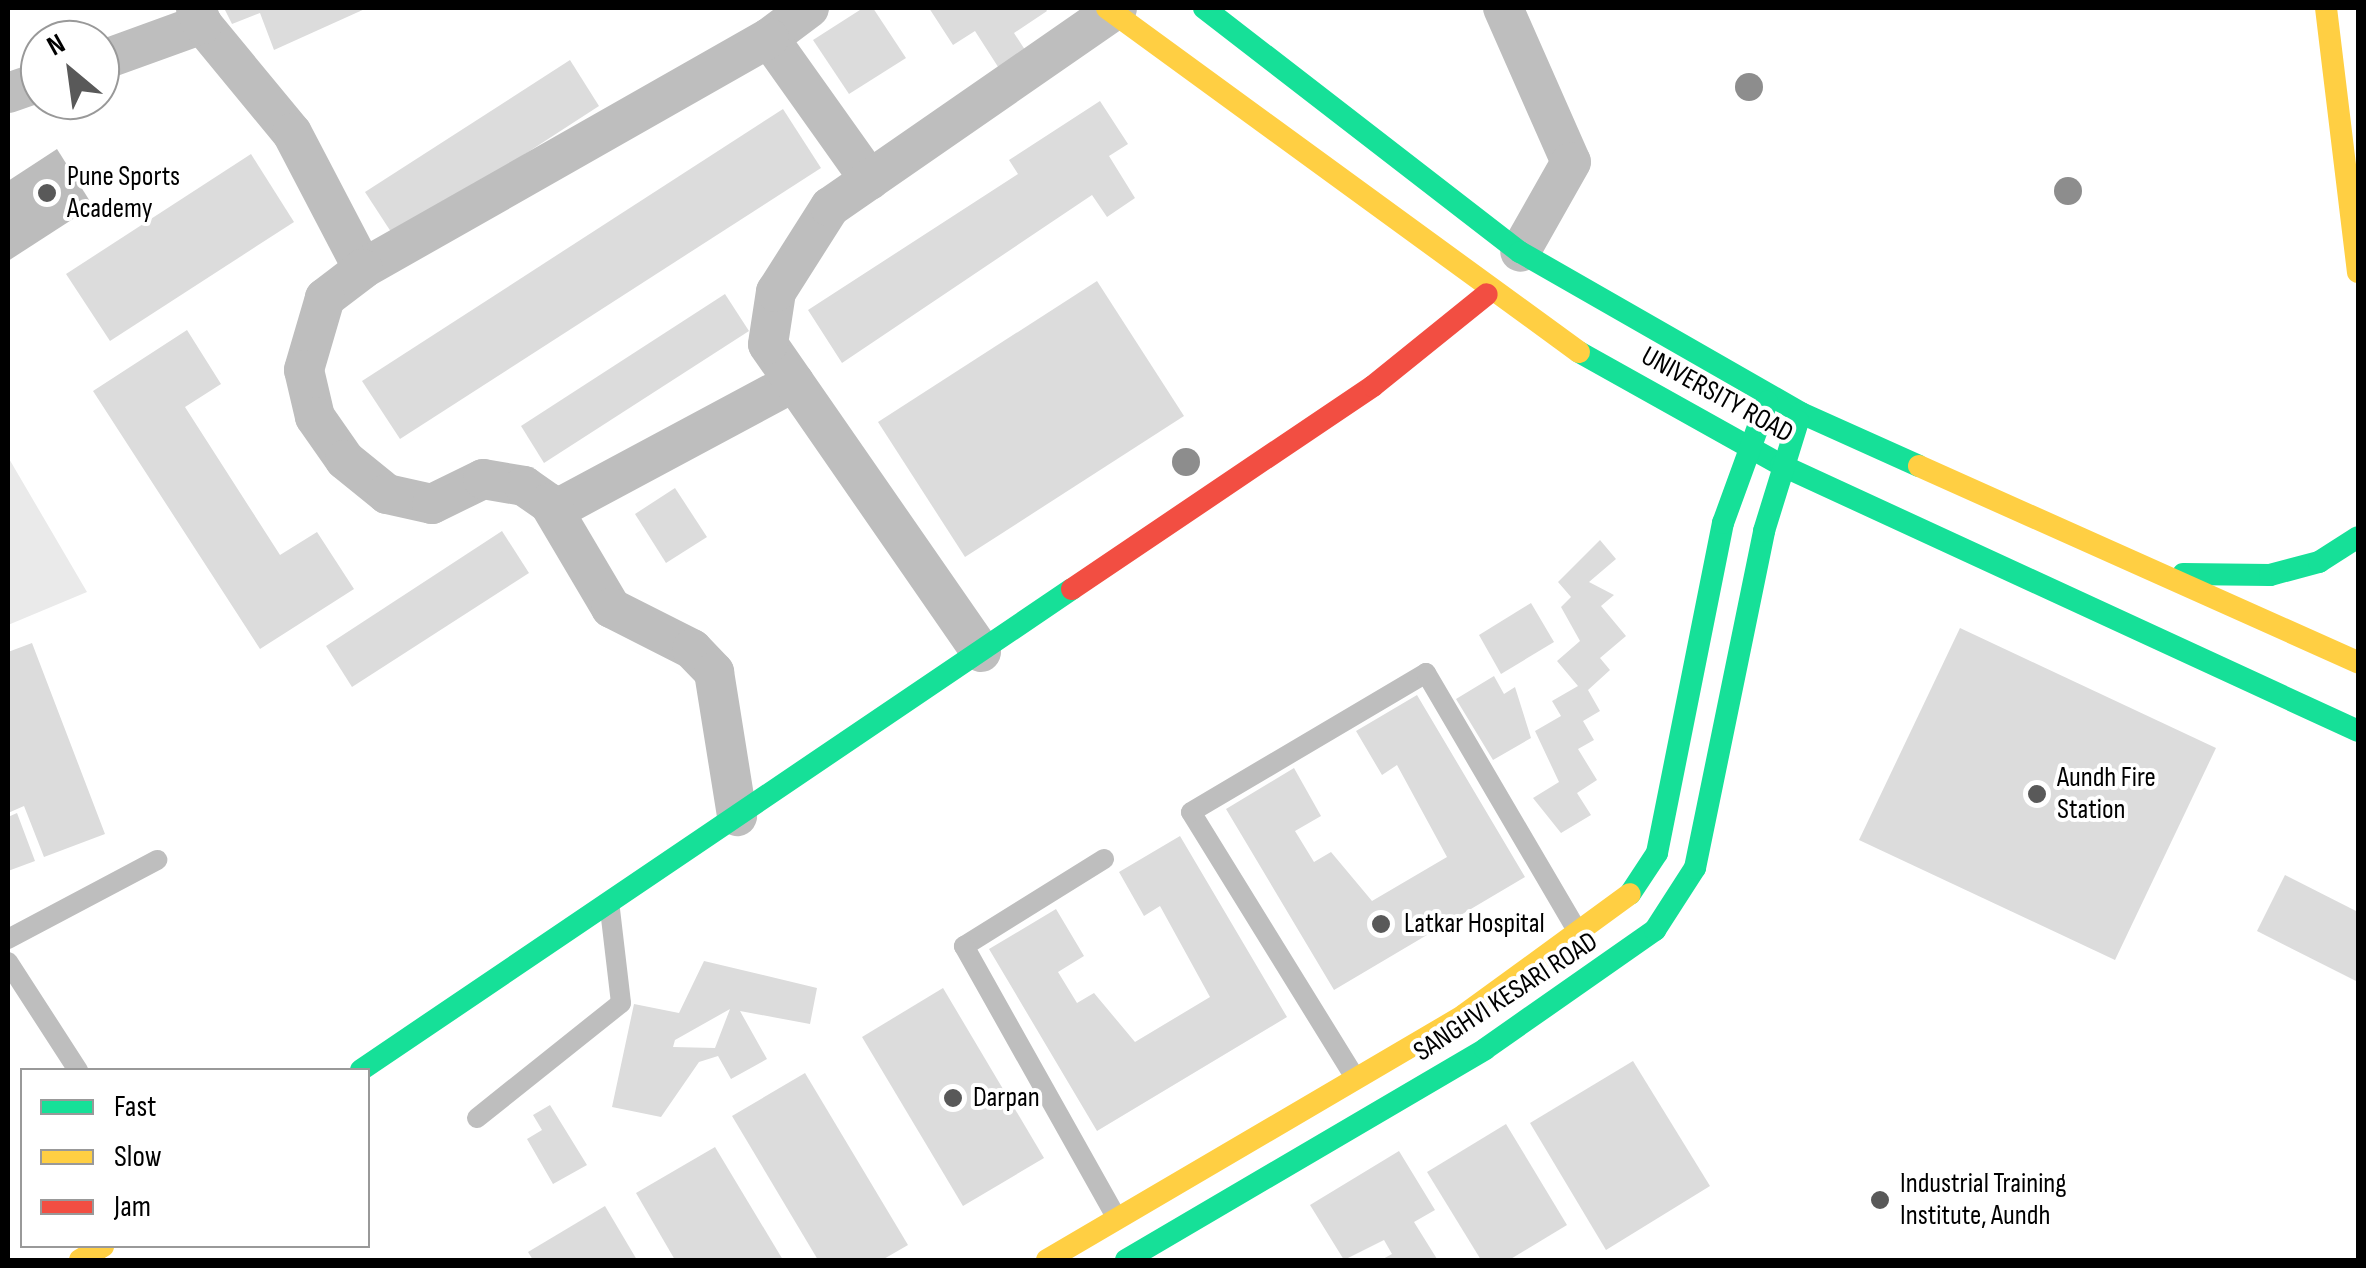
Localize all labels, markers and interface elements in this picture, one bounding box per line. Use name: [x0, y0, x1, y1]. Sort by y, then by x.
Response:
north arrow: [20, 20, 120, 120]
text: N: [42, 27, 71, 63]
place label: Pune Sports Academy: [67, 160, 180, 226]
marker: Pune Sports Academy: [36, 182, 58, 204]
street label: UNIVERSITY ROAD: [1635, 340, 1799, 450]
place label: Aundh Fire Station: [2057, 761, 2156, 827]
marker: Aundh Fire Station: [2026, 783, 2048, 805]
place label: Latkar Hospital: [1404, 907, 1545, 941]
marker: Latkar Hospital: [1368, 911, 1394, 937]
street label: SANGHVI KESARI ROAD: [1408, 925, 1604, 1069]
legend: [20, 1068, 370, 1248]
place label: Darpan: [973, 1081, 1040, 1115]
marker: Darpan: [942, 1087, 964, 1109]
text: Fast: [114, 1089, 156, 1125]
text: Slow: [114, 1139, 162, 1175]
place label: Industrial Training Institute, Aundh: [1900, 1167, 2067, 1233]
text: Jam: [114, 1189, 151, 1225]
marker: Industrial Training Institute, Aundh: [1869, 1189, 1891, 1211]

